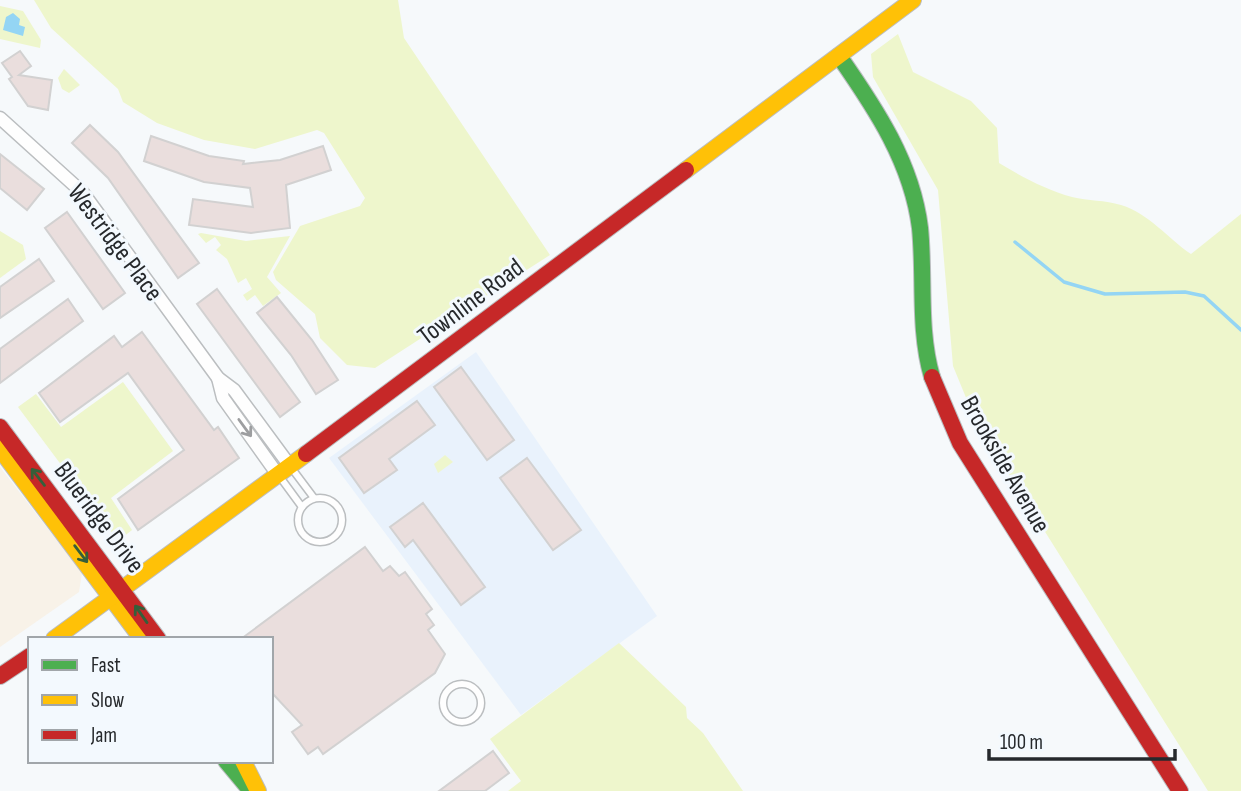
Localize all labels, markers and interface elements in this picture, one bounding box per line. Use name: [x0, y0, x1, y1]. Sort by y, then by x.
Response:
street label: Westridge Place: [61, 178, 169, 308]
street label: Townline Road: [412, 252, 530, 352]
street label: Brookside Avenue: [953, 391, 1056, 539]
one-way arrow: [237, 418, 252, 437]
street label: Blueridge Drive: [47, 456, 151, 580]
one-way arrow: [31, 468, 46, 486]
one-way arrow: [74, 544, 89, 563]
one-way arrow: [134, 605, 148, 624]
legend: [28, 637, 273, 763]
text: Fast: [91, 653, 121, 678]
text: Slow: [91, 688, 125, 713]
scale bar: [989, 718, 1174, 762]
text: Jam: [90, 723, 117, 748]
text: 100 m: [1000, 730, 1043, 755]

